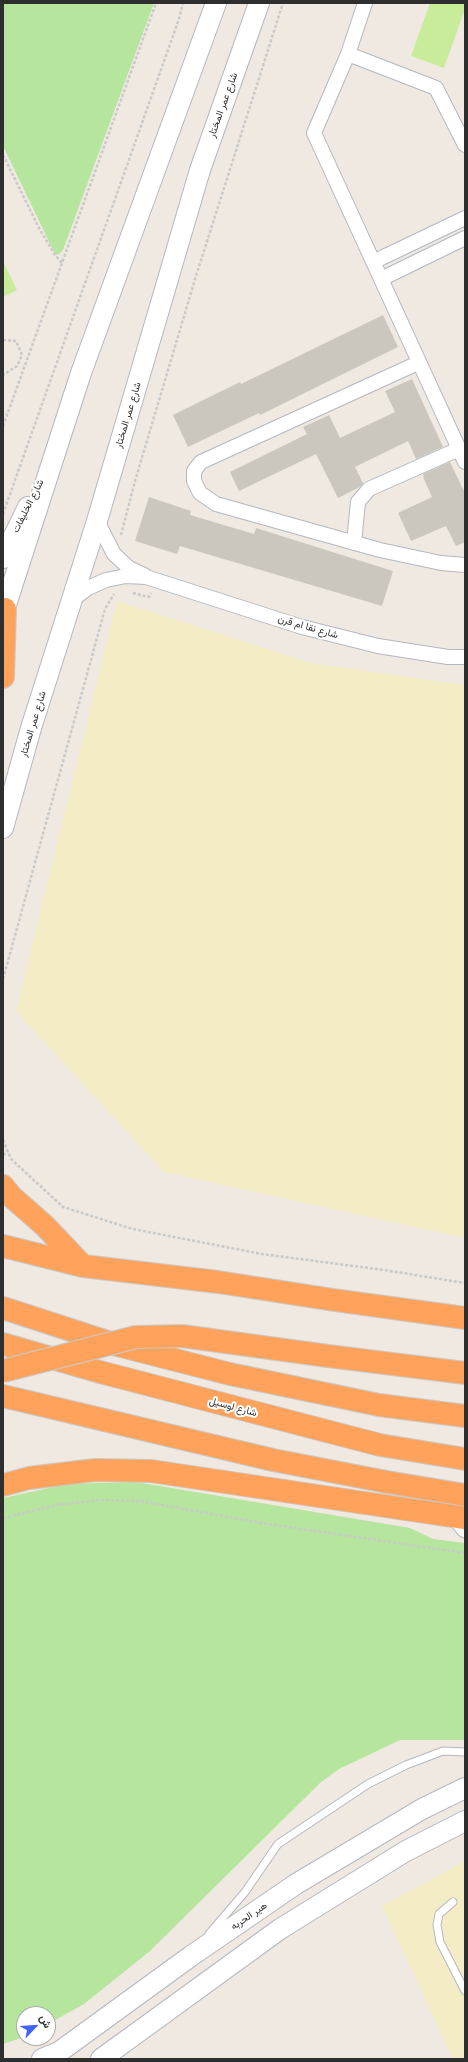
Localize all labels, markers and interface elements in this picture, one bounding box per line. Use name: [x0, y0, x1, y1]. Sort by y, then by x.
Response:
street label: شارع عمر المختار: [206, 71, 240, 139]
street label: شارع عمر المختار: [112, 381, 144, 449]
street label: شارع الخليفات: [9, 477, 47, 535]
street label: شارع نقا ام قرن: [276, 613, 340, 641]
street label: شارع عمر المختار: [17, 690, 49, 758]
street label: شارع لوسيل: [208, 1395, 258, 1419]
street label: هير الحربه: [228, 1899, 270, 1933]
north arrow: [16, 2006, 56, 2046]
text: ش: [37, 2012, 55, 2030]

